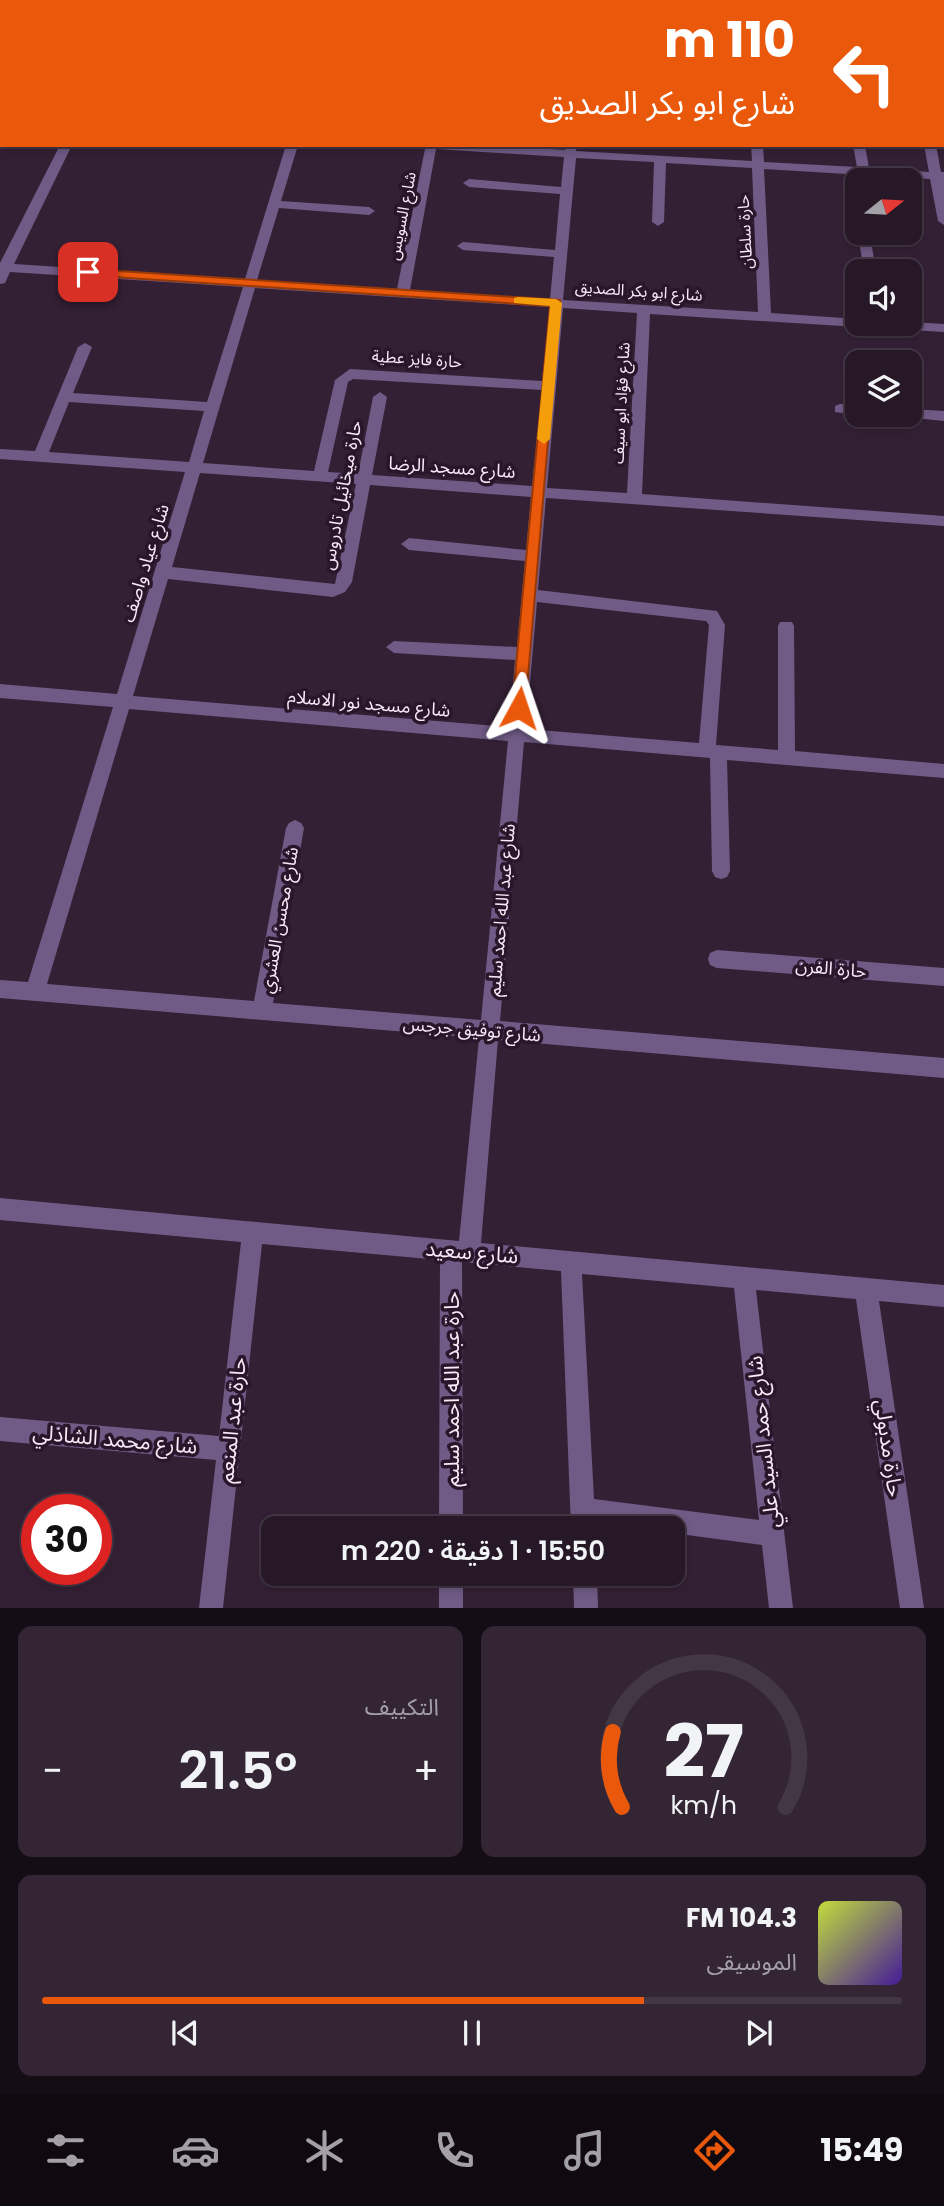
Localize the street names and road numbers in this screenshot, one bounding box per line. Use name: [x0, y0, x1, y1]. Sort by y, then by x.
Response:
street label: شارع السويس: [382, 170, 423, 262]
street label: حارة سلطان: [732, 194, 758, 270]
street label: شارع ابو بكر الصديق: [574, 275, 704, 308]
street label: شارع فؤاد ابو سيف: [606, 342, 637, 465]
street label: حارة فايز عطية: [371, 344, 463, 374]
street label: حارة ميخائيل تادروس: [314, 418, 368, 572]
street label: شارع مسجد الرضا: [387, 450, 516, 486]
street label: شارع عياد واصف: [115, 501, 177, 626]
street label: شارع مسجد نور الاسلام: [286, 683, 452, 725]
street label: شارع عبد الله احمد سليم: [481, 823, 523, 998]
street label: شارع محسن العشري: [254, 845, 306, 996]
street label: حارة الفرن: [794, 952, 868, 984]
street label: شارع توفيق جرجس: [402, 1011, 542, 1049]
street label: شارع سعيد: [424, 1234, 520, 1271]
street label: حارة عبد الله احمد سليم: [437, 1291, 467, 1487]
street label: شارع حمد السيد علي: [740, 1354, 788, 1530]
street label: حارة عبد المنعم: [211, 1356, 254, 1485]
street label: حارة مدبولي: [866, 1397, 910, 1499]
street label: شارع محمد الشاذلي: [31, 1417, 199, 1463]

